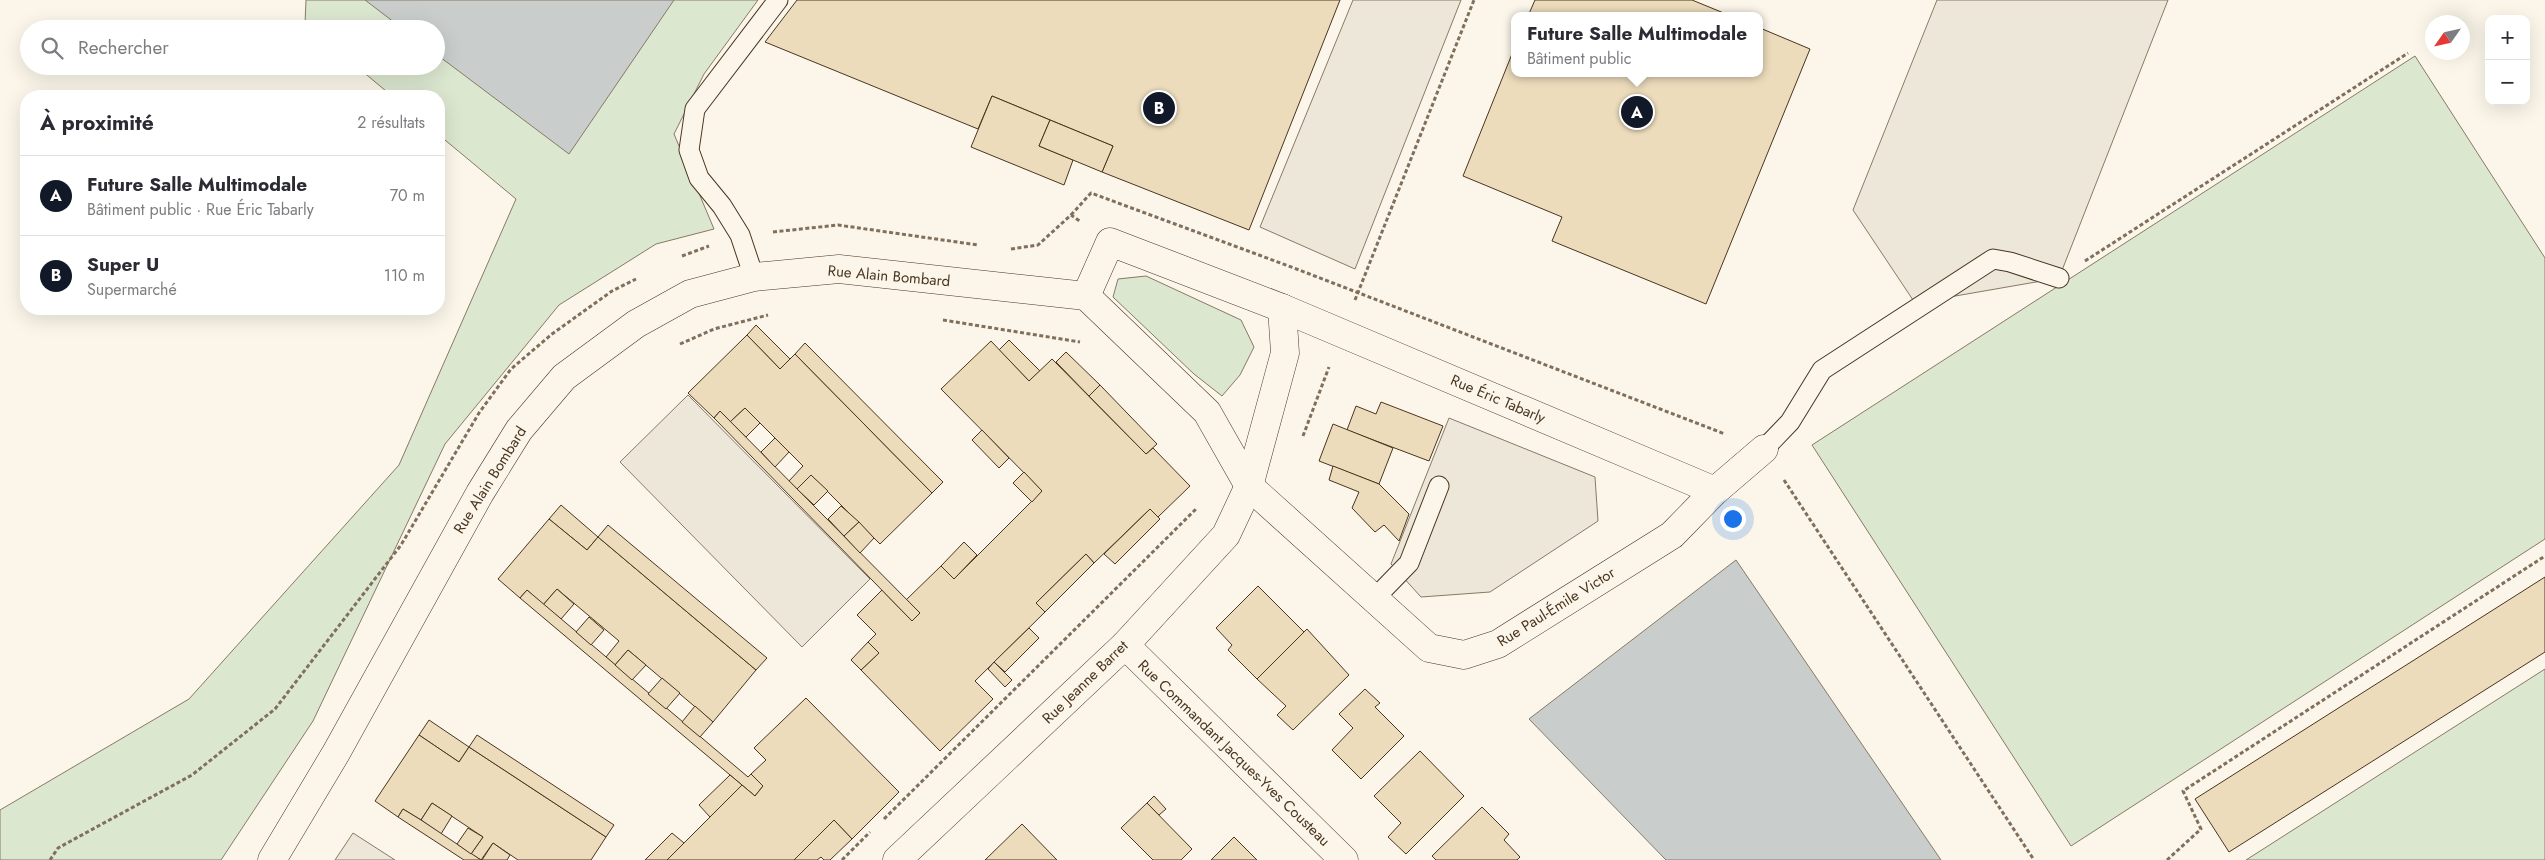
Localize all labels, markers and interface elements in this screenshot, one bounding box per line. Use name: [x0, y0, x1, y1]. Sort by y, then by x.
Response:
popup: [1511, 12, 1763, 77]
north arrow: [2425, 15, 2470, 60]
map controls: [2485, 15, 2530, 105]
button: +: [2485, 15, 2530, 60]
search box: [20, 20, 445, 75]
text: Future Salle Multimodale: [1527, 20, 1747, 47]
icon: search: [38, 34, 66, 62]
text: Rechercher: [78, 34, 169, 61]
text: Bâtiment public: [1527, 47, 1632, 70]
button: −: [2485, 60, 2530, 105]
pin: B: [1143, 89, 1175, 127]
pin: A: [1621, 93, 1653, 131]
text: À proximité: [40, 108, 154, 138]
text: 2 résultats: [357, 111, 425, 134]
text: Future Salle Multimodale: [87, 171, 307, 198]
text: A: [50, 184, 62, 207]
text: 70 m: [390, 184, 425, 207]
text: Bâtiment public · Rue Éric Tabarly: [87, 198, 314, 221]
text: Super U: [87, 251, 159, 278]
street label: Rue Alain Bombard: [827, 260, 951, 292]
text: B: [51, 264, 61, 287]
text: 110 m: [384, 264, 425, 287]
text: Supermarché: [87, 278, 177, 301]
street label: Rue Éric Tabarly: [1447, 369, 1549, 429]
street label: Rue Alain Bombard: [448, 422, 532, 538]
your location: [1720, 506, 1746, 532]
street label: Rue Paul-Émile Victor: [1493, 561, 1620, 652]
street label: Rue Jeanne Barret: [1037, 635, 1133, 729]
street label: Rue Commandant Jacques-Yves Cousteau: [1133, 655, 1335, 851]

